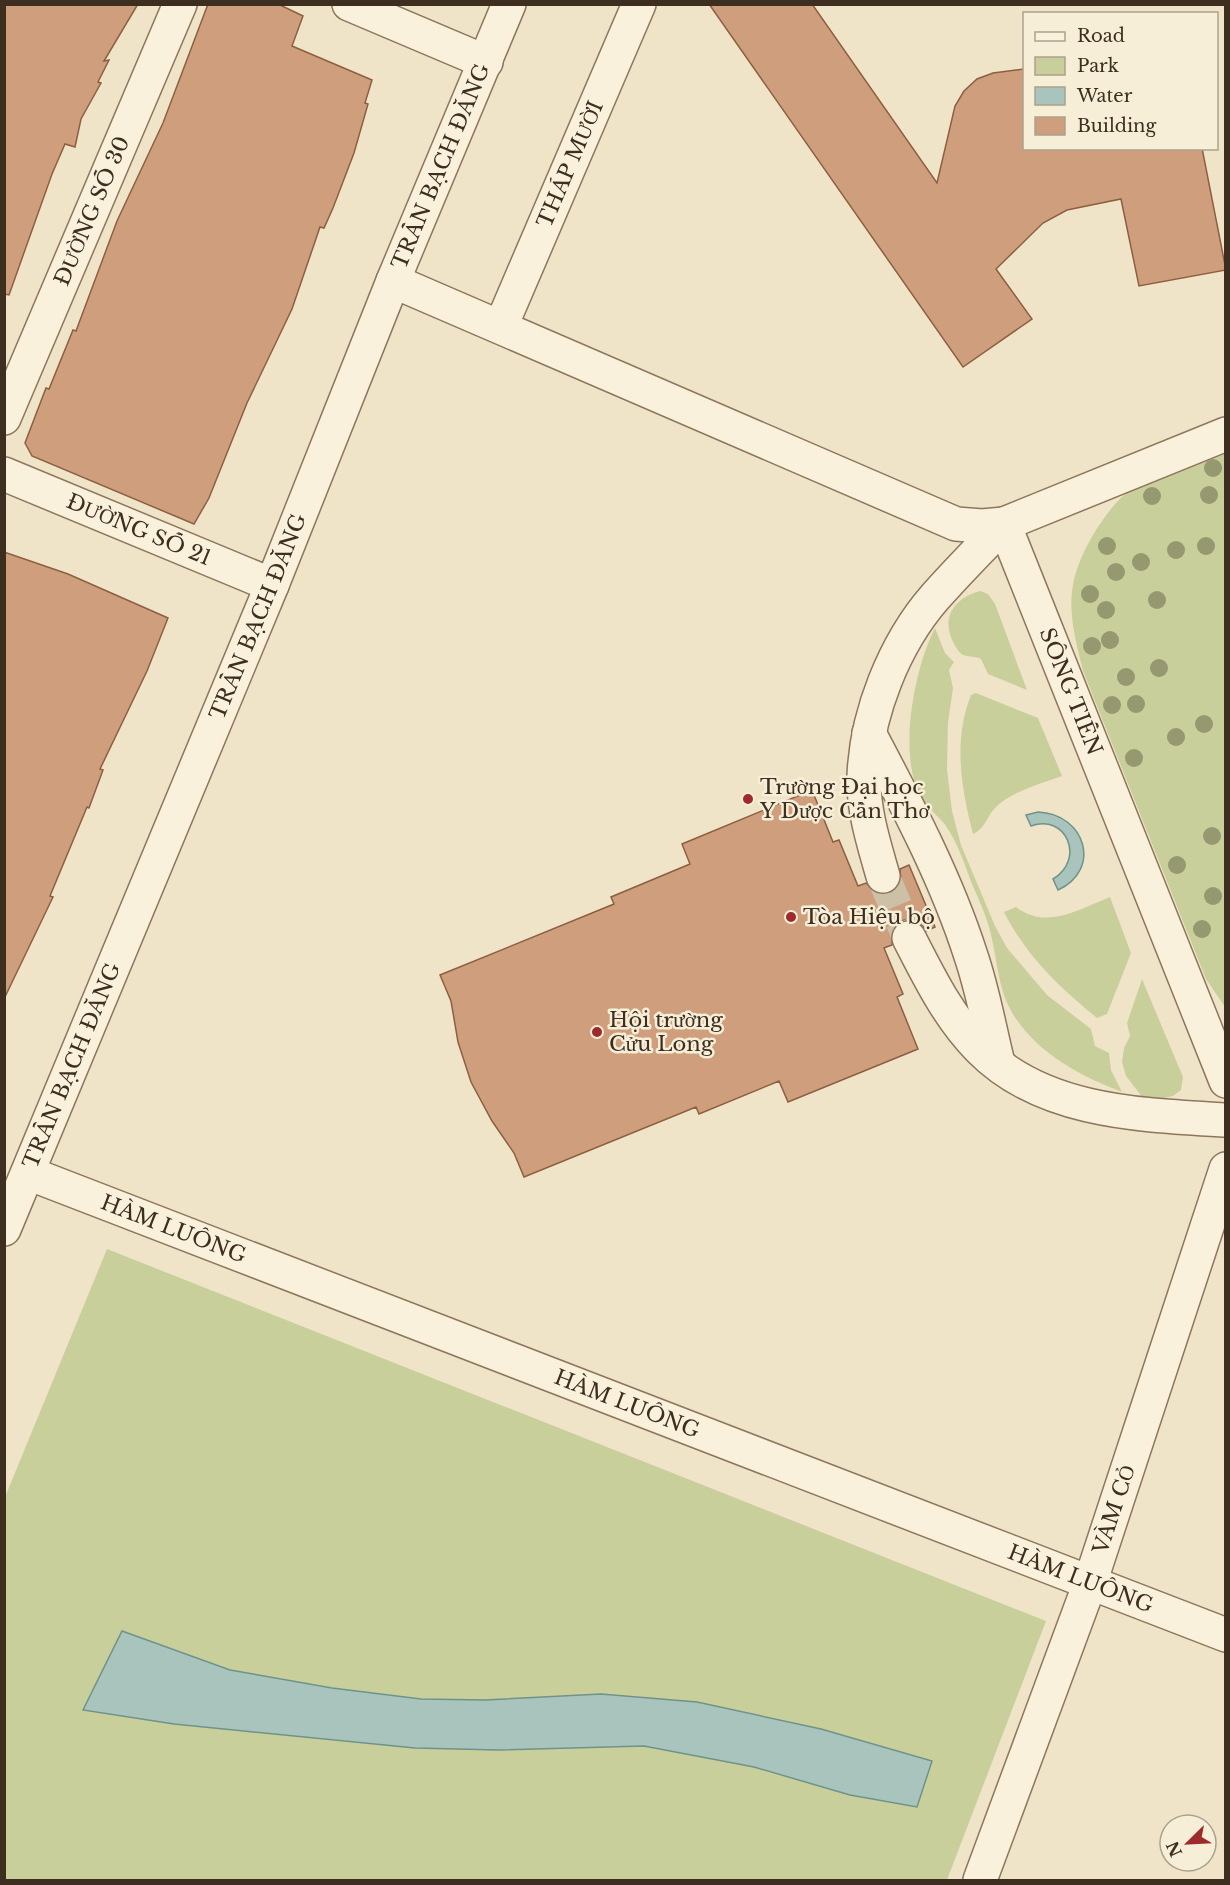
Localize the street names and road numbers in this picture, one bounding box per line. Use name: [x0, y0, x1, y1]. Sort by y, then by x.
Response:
street label: TRẦN BẠCH ĐẰNG: [386, 60, 496, 273]
street label: THÁP MƯỜI: [532, 97, 609, 232]
street label: ĐƯỜNG SỐ 30: [49, 132, 135, 290]
street label: ĐƯỜNG SỐ 21: [63, 488, 215, 571]
street label: TRẦN BẠCH ĐẰNG: [204, 510, 312, 724]
street label: SÔNG TIỀN: [1034, 624, 1108, 759]
street label: TRẦN BẠCH ĐẰNG: [18, 959, 126, 1172]
street label: HÀM LUÔNG: [97, 1189, 250, 1269]
street label: HÀM LUÔNG: [551, 1364, 703, 1444]
street label: VÀM CỎ: [1087, 1462, 1141, 1558]
street label: HÀM LUÔNG: [1004, 1539, 1157, 1619]

